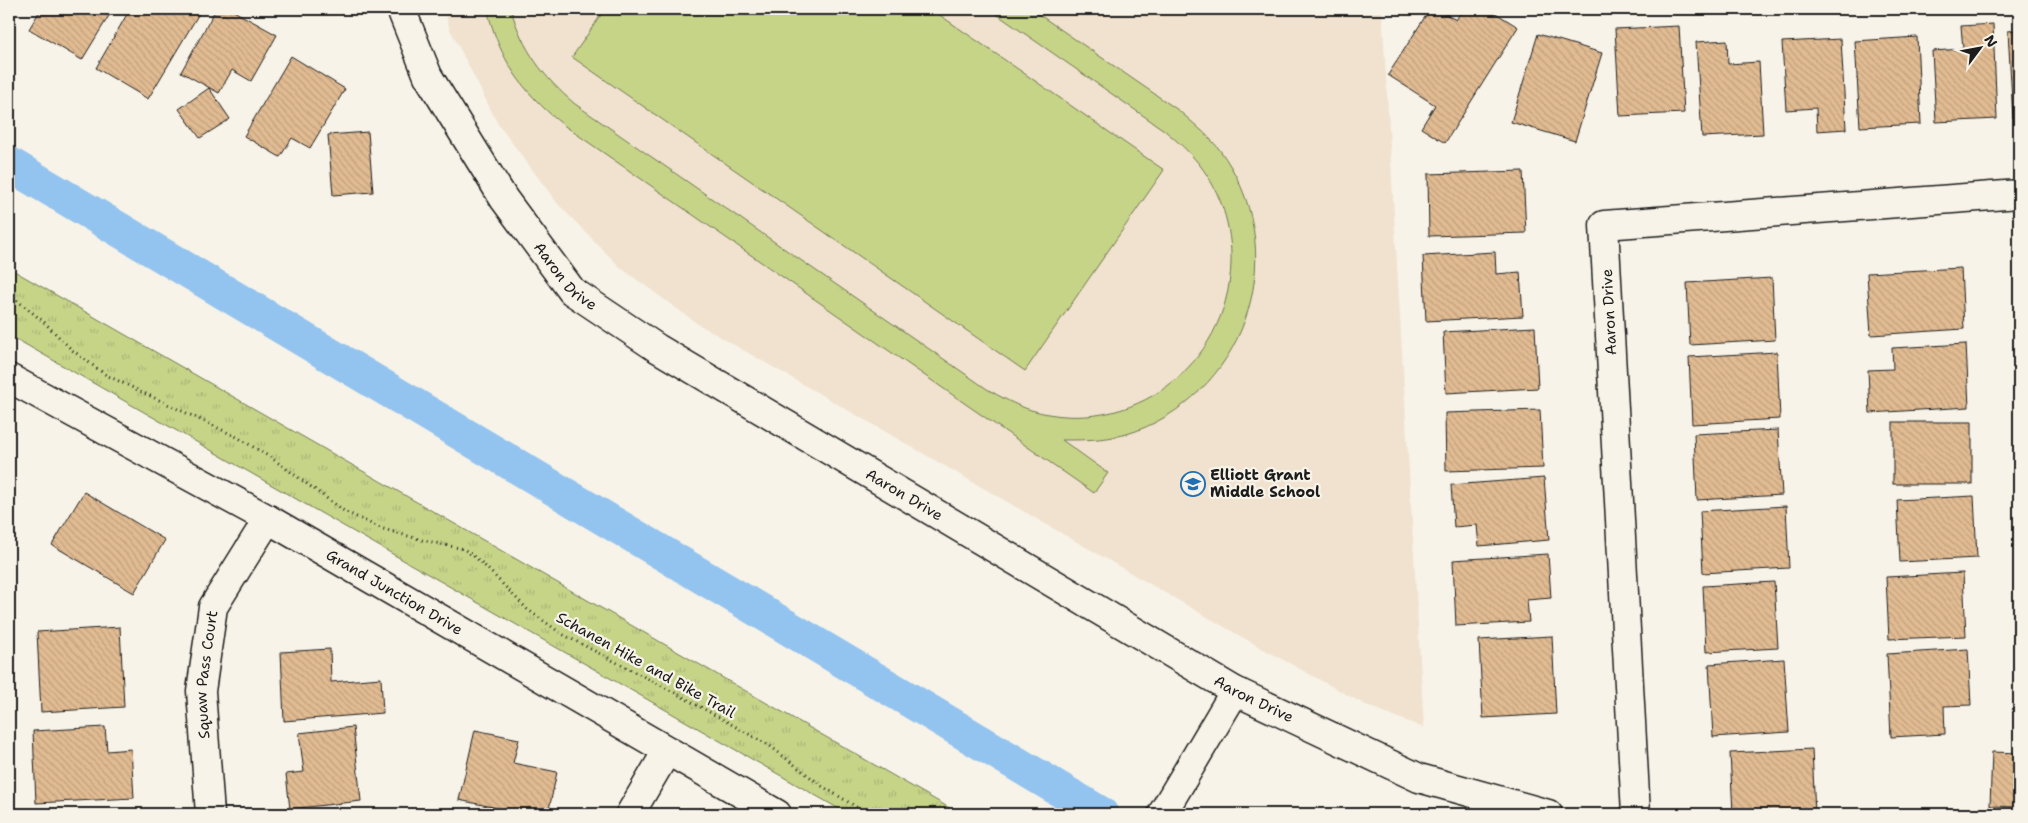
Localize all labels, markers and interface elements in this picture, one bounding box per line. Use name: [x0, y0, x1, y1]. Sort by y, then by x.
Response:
north arrow: [1956, 22, 2006, 72]
text: N: [1980, 32, 2002, 51]
street label: Aaron Drive: [529, 238, 601, 315]
street label: Aaron Drive: [1597, 268, 1621, 356]
street label: Aaron Drive: [862, 464, 946, 525]
place label: Elliott Grant Middle School: [1210, 465, 1320, 502]
school or university icon: Elliott Grant Middle School: [1180, 471, 1206, 497]
street label: Grand Junction Drive: [322, 545, 466, 640]
street label: Schanen Hike and Bike Trail: [553, 607, 740, 723]
street label: Squaw Pass Court: [191, 609, 222, 740]
street label: Aaron Drive: [1210, 671, 1297, 727]

